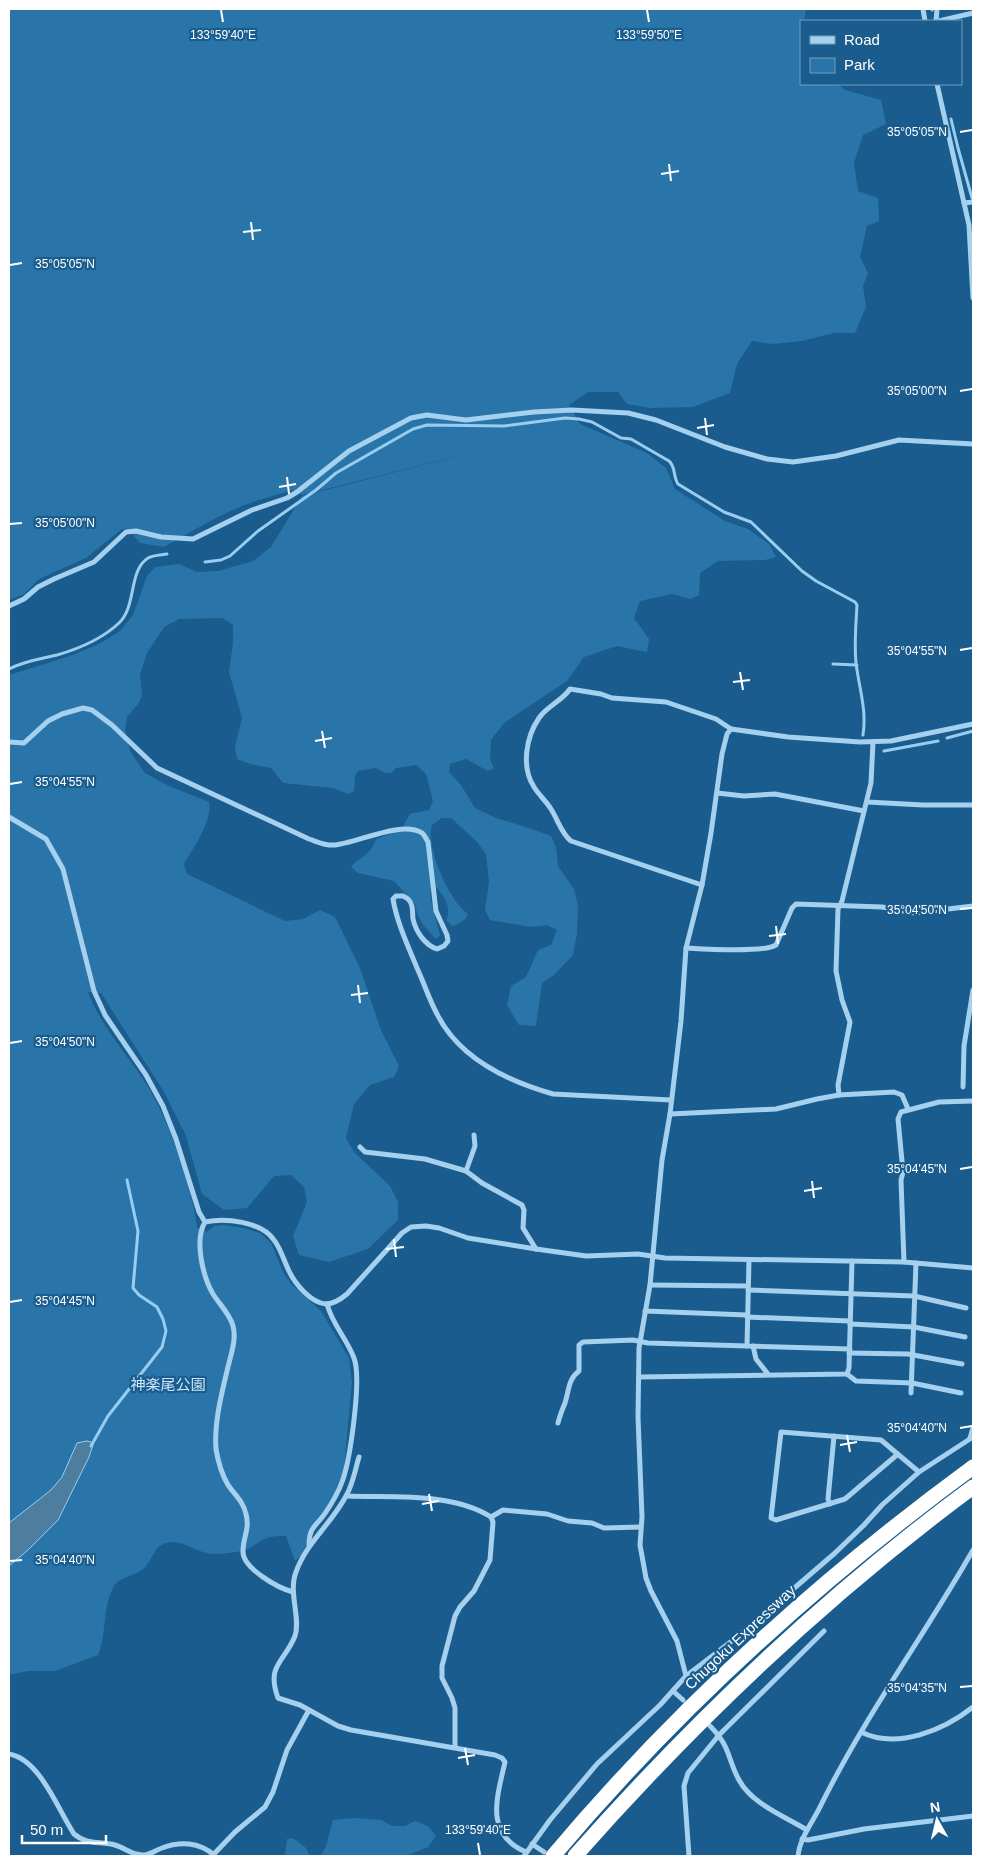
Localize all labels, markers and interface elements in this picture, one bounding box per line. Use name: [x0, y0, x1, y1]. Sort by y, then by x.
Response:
legend: [800, 20, 962, 85]
text: 133°59'40"E: [190, 28, 256, 42]
text: 133°59'50"E: [616, 28, 682, 42]
text: Road: [844, 31, 880, 48]
text: Park: [844, 56, 875, 73]
text: 35°05'05"N: [887, 125, 947, 139]
text: 35°05'05"N: [35, 257, 95, 271]
text: 35°05'00"N: [887, 384, 947, 398]
text: 35°05'00"N: [35, 516, 95, 530]
text: 35°04'55"N: [887, 644, 947, 658]
text: 35°04'55"N: [35, 775, 95, 789]
text: 35°04'50"N: [887, 903, 947, 917]
text: 35°04'50"N: [35, 1035, 95, 1049]
text: 35°04'45"N: [887, 1162, 947, 1176]
text: 35°04'45"N: [35, 1294, 95, 1308]
park label: 神楽尾公園: [130, 1376, 206, 1393]
text: 35°04'40"N: [887, 1421, 947, 1435]
text: 35°04'40"N: [35, 1553, 95, 1567]
street label: Chugoku Expressway: [681, 1581, 799, 1693]
text: 35°04'35"N: [887, 1681, 947, 1695]
north arrow: [912, 1795, 962, 1845]
text: N: [929, 1798, 941, 1816]
scale bar: [22, 1812, 106, 1844]
text: 50 m: [30, 1821, 63, 1838]
text: 133°59'40"E: [445, 1823, 511, 1837]

